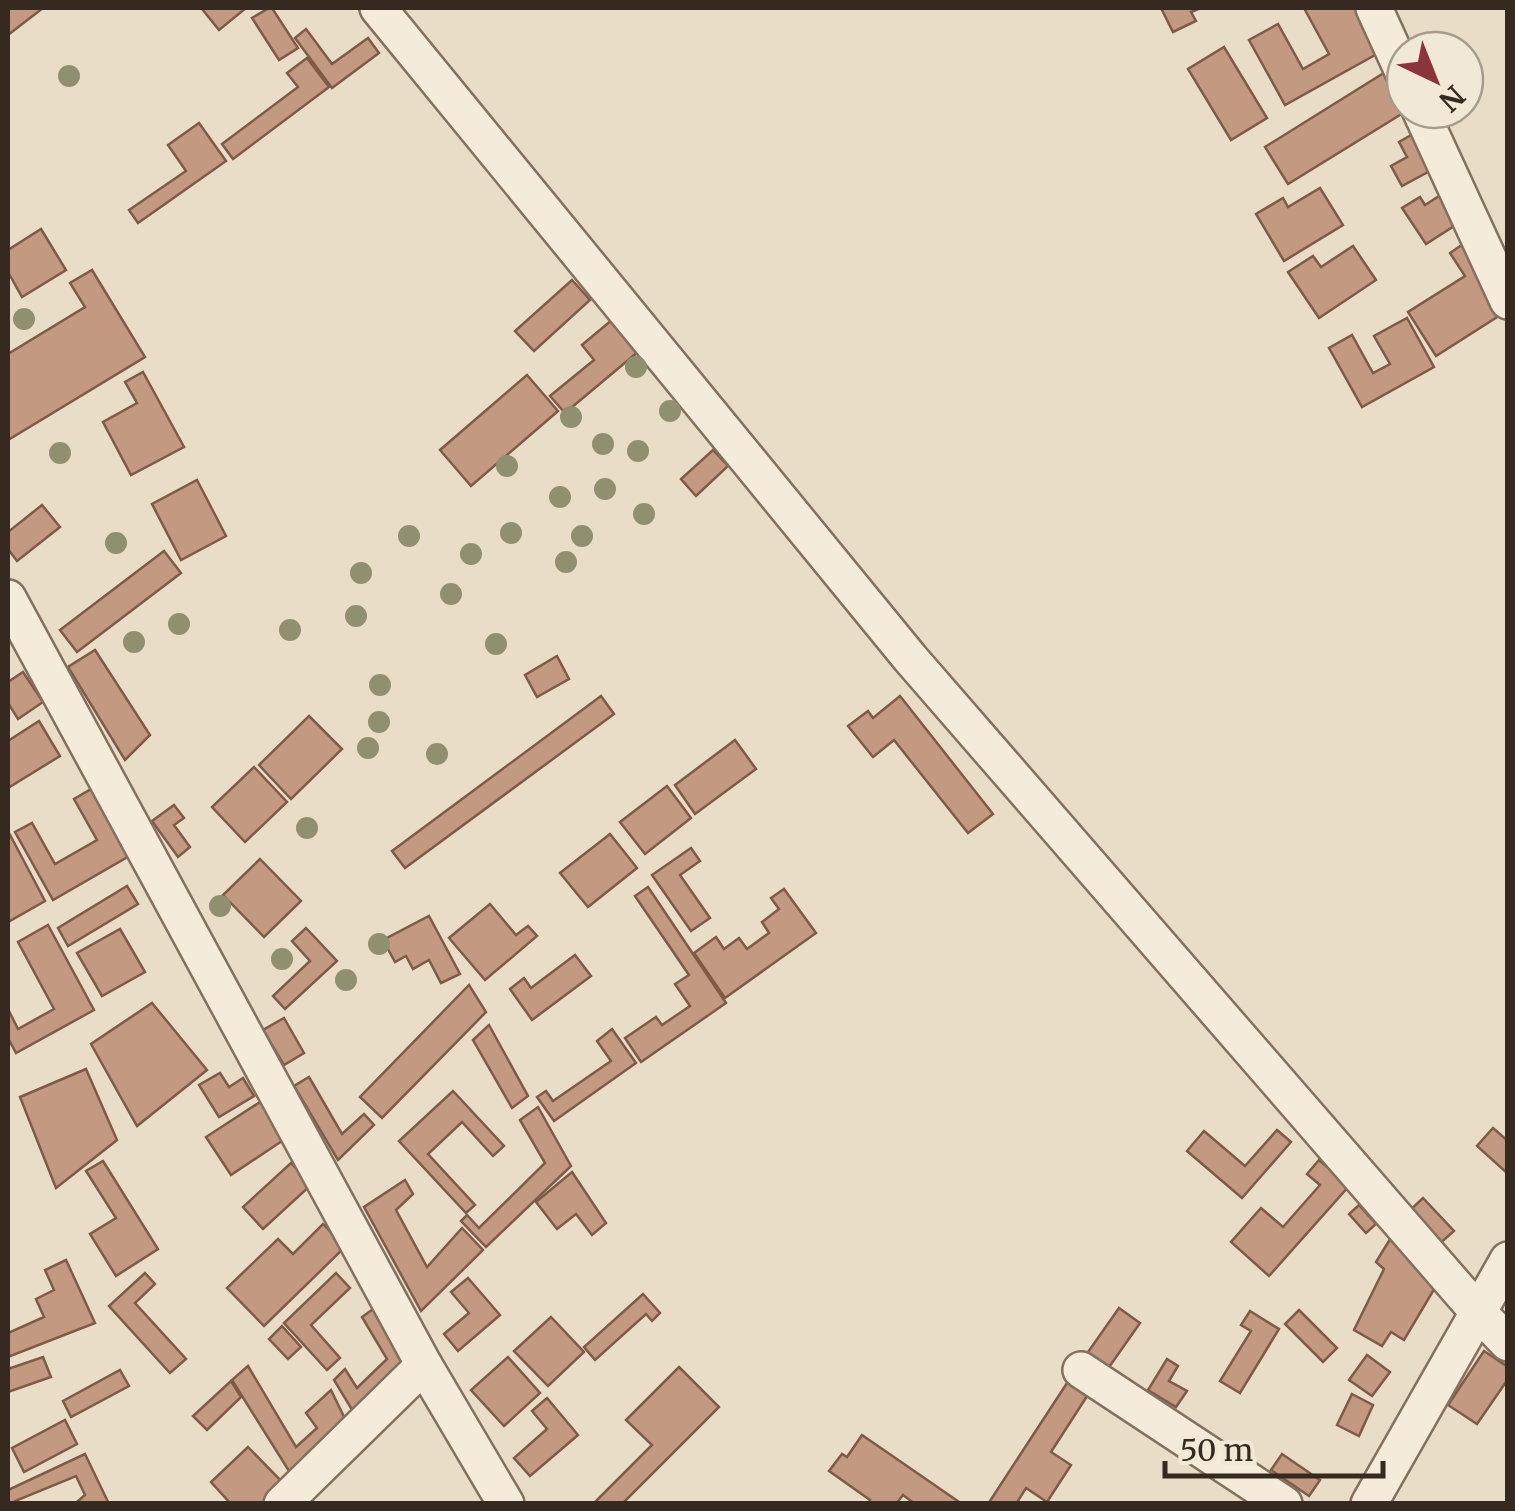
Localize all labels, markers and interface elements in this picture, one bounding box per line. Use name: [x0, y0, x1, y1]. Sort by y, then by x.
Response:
north arrow: [1385, 30, 1485, 130]
text: N: [1432, 78, 1472, 119]
scale bar: [1165, 1416, 1382, 1478]
text: 50 m: [1180, 1431, 1253, 1469]

